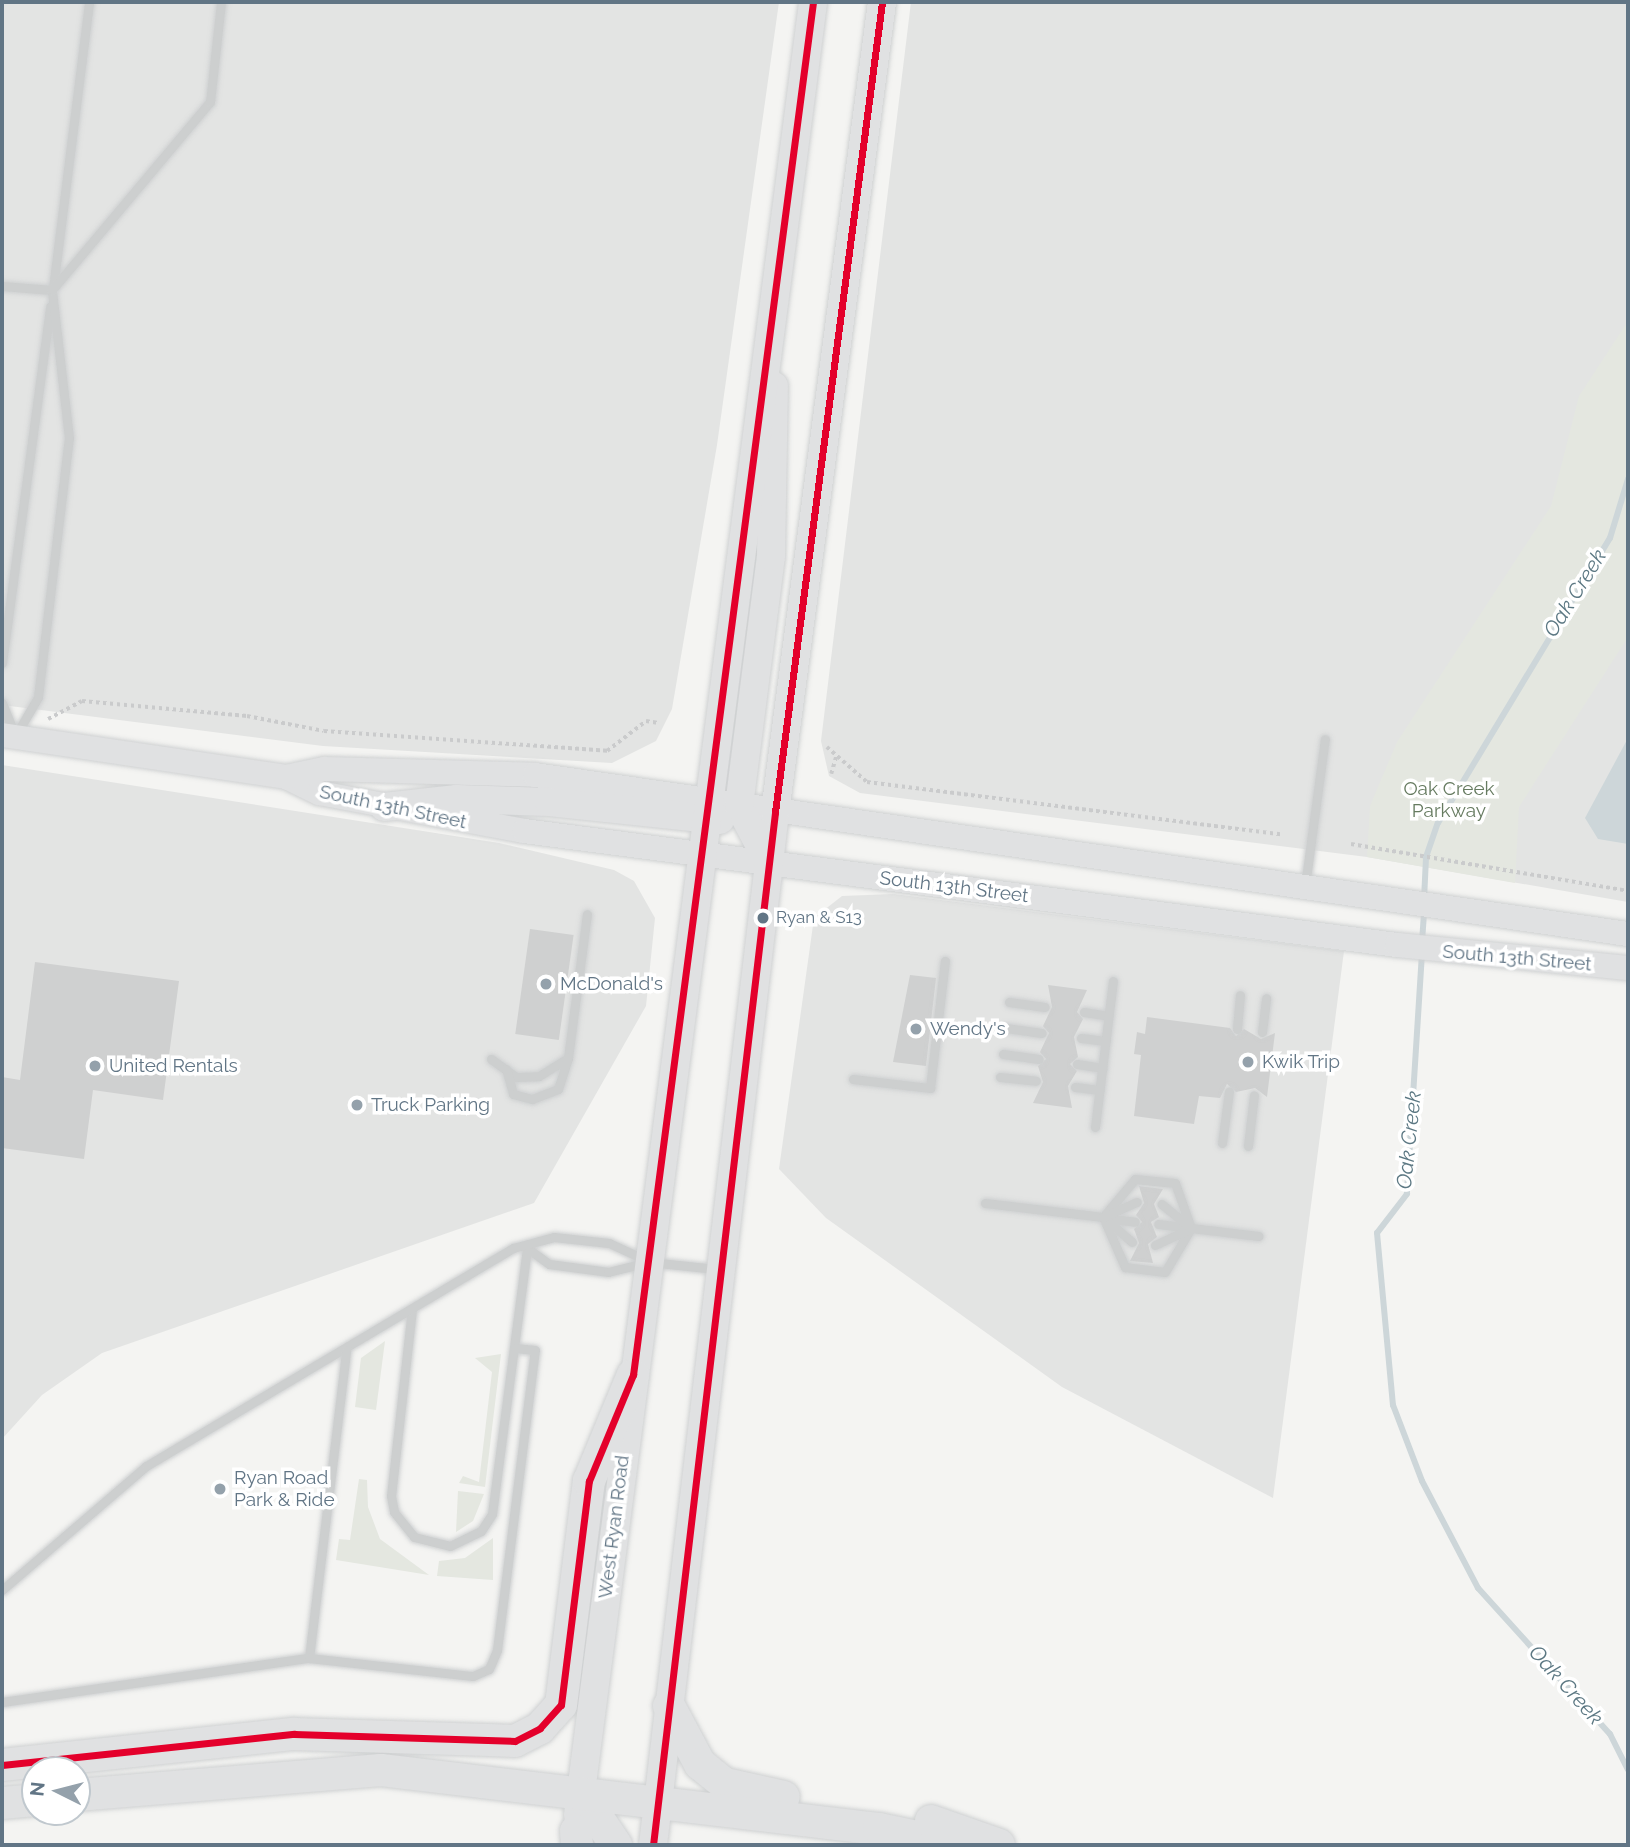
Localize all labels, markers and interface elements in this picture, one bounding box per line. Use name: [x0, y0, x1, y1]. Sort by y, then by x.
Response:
water label: Oak Creek: [1538, 545, 1612, 641]
park label: Oak Creek Parkway: [1403, 778, 1495, 822]
street label: South 13th Street: [317, 780, 469, 834]
street label: South 13th Street: [878, 867, 1030, 907]
place label: Ryan & S13: [776, 908, 862, 928]
marker: Ryan & S13: [756, 911, 770, 925]
street label: South 13th Street: [1441, 940, 1593, 976]
place label: McDonald's: [560, 973, 663, 995]
marker: McDonald's: [538, 976, 554, 992]
place label: Wendy's: [930, 1018, 1006, 1040]
marker: Wendy's: [908, 1021, 924, 1037]
place label: Kwik Trip: [1262, 1051, 1340, 1073]
marker: Kwik Trip: [1240, 1054, 1256, 1070]
place label: United Rentals: [109, 1055, 238, 1077]
marker: United Rentals: [87, 1058, 103, 1074]
water label: Oak Creek: [1391, 1090, 1427, 1190]
place label: Truck Parking: [371, 1094, 490, 1116]
marker: Truck Parking: [349, 1097, 365, 1113]
street label: West Ryan Road: [594, 1454, 634, 1600]
place label: Ryan Road Park & Ride: [234, 1467, 335, 1511]
marker: Ryan Road Park & Ride: [212, 1481, 228, 1497]
water label: Oak Creek: [1524, 1640, 1608, 1730]
north arrow: [21, 1756, 91, 1826]
text: N: [25, 1781, 49, 1797]

